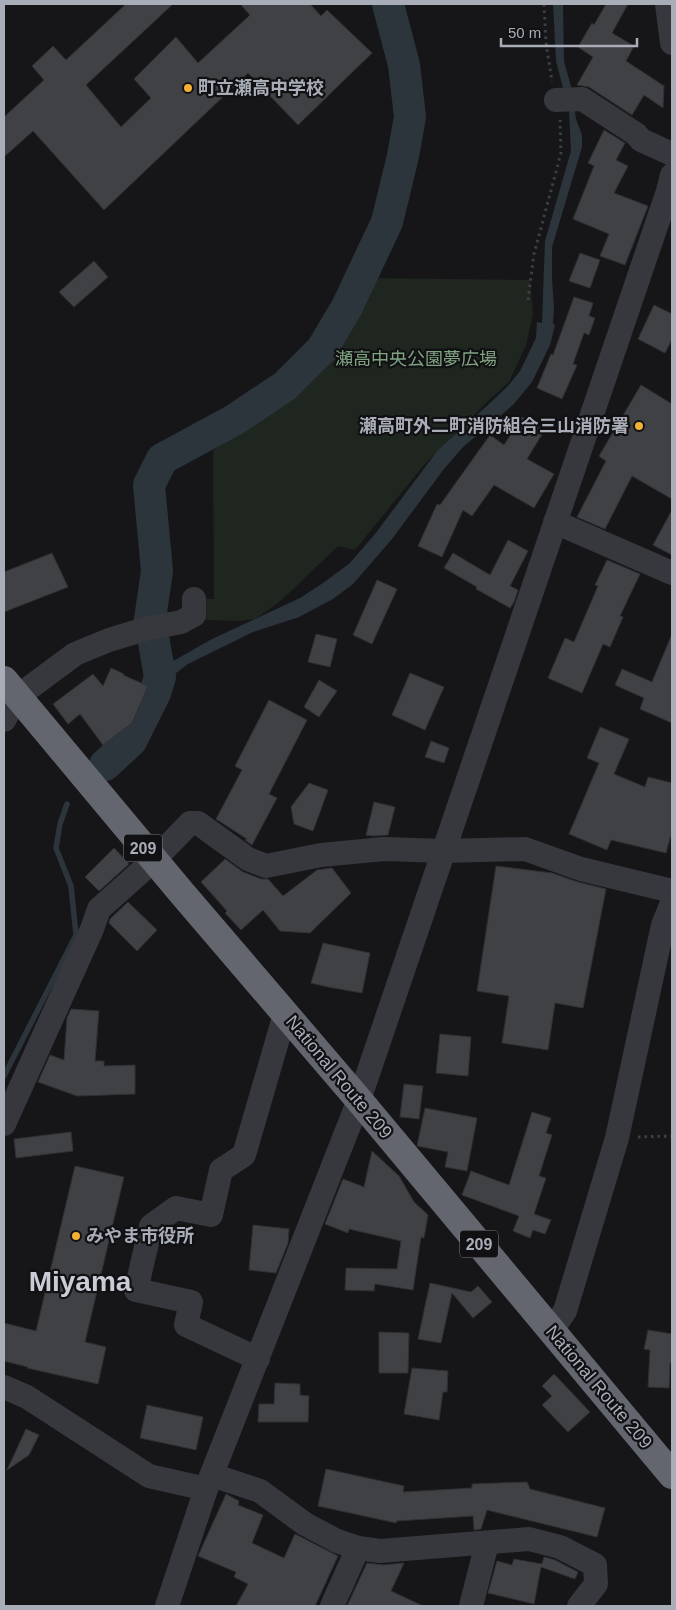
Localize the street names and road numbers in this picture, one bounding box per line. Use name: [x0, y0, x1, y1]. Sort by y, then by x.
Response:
road number: 209: [124, 834, 162, 861]
street label: National Route 209: [282, 1012, 396, 1142]
road number: 209: [460, 1230, 498, 1258]
street label: National Route 209: [542, 1322, 656, 1452]

